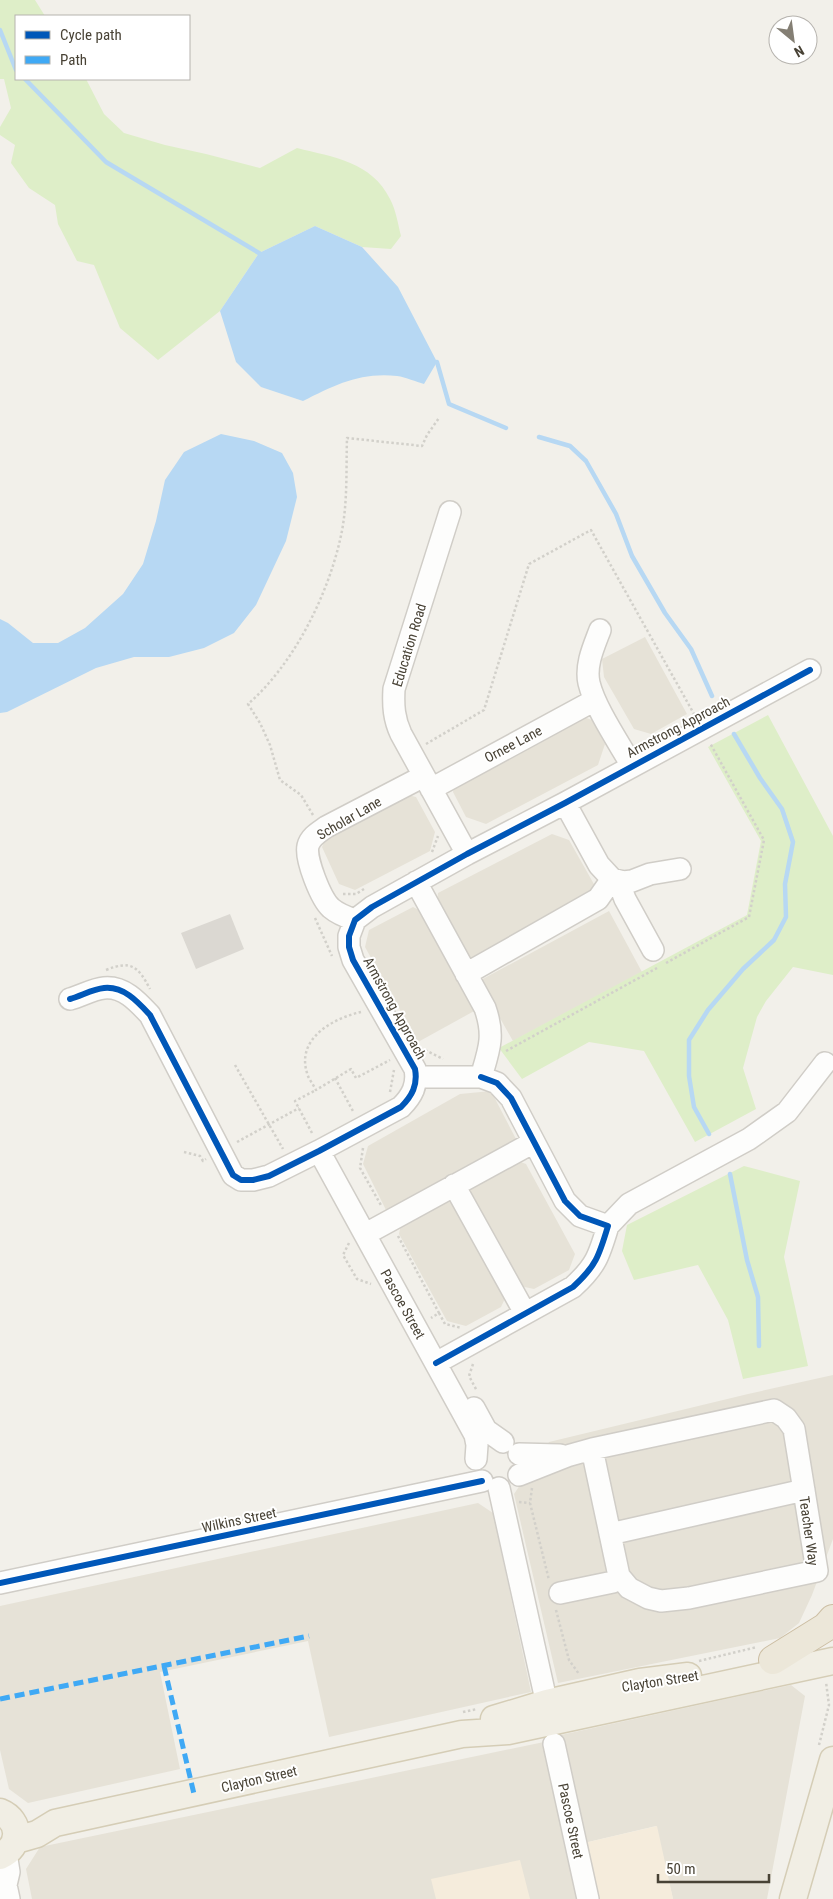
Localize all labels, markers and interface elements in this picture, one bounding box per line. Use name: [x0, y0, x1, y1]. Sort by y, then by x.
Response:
legend: [15, 15, 190, 80]
north arrow: [768, 15, 818, 65]
text: Cycle path: [60, 26, 122, 44]
text: N: [792, 42, 807, 60]
text: Path: [60, 51, 87, 69]
street label: Education Road: [389, 601, 429, 689]
street label: Armstrong Approach: [624, 693, 732, 761]
street label: Ornee Lane: [482, 722, 545, 766]
street label: Scholar Lane: [314, 793, 384, 843]
street label: Armstrong Approach: [360, 954, 430, 1062]
street label: Pascoe Street: [377, 1267, 429, 1341]
street label: Teacher Way: [796, 1495, 822, 1567]
street label: Wilkins Street: [200, 1504, 278, 1536]
street label: Clayton Street: [621, 1667, 699, 1695]
street label: Clayton Street: [219, 1762, 299, 1796]
street label: Pascoe Street: [555, 1782, 587, 1860]
scale bar: [658, 1852, 769, 1884]
text: 50 m: [666, 1860, 696, 1878]

